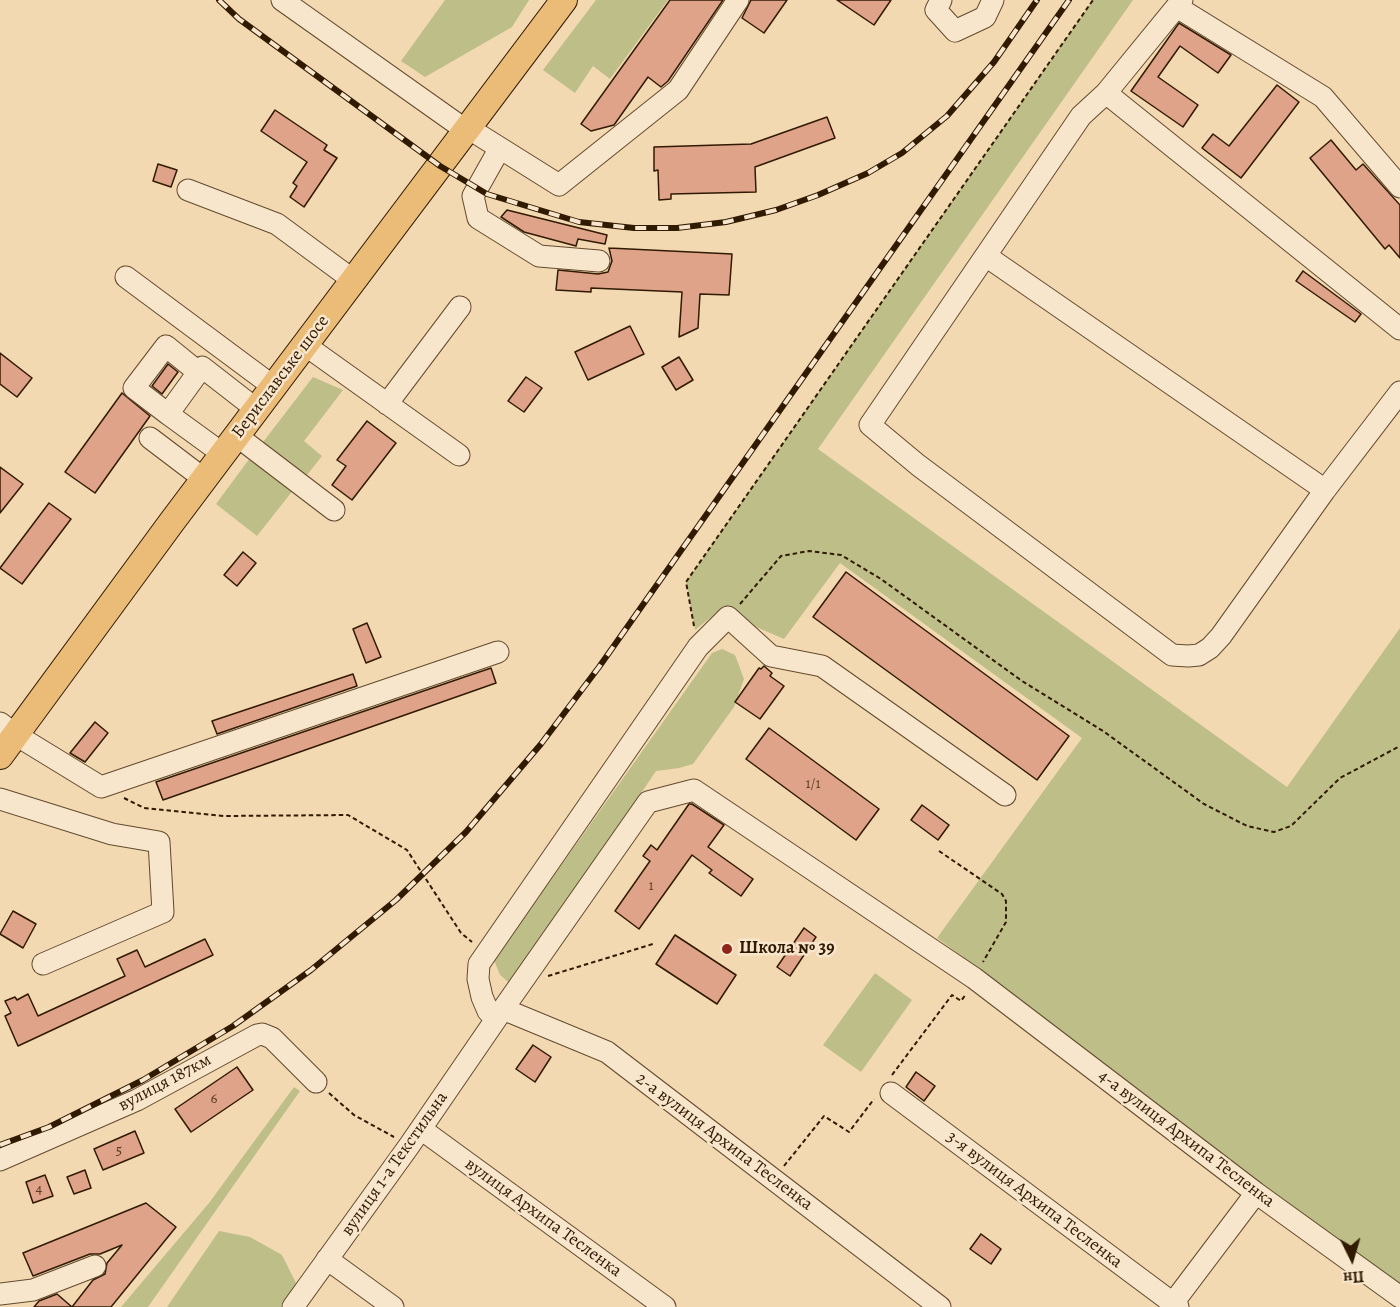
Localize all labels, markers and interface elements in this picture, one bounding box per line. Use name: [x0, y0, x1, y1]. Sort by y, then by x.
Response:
street label: Бериславське шосе: [228, 311, 334, 443]
house number: 1/1: [805, 775, 821, 793]
house number: 1: [648, 877, 654, 895]
place label: Школа № 39: [739, 938, 834, 960]
marker: Школа № 39: [720, 942, 734, 956]
street label: вулиця 187км: [115, 1049, 215, 1117]
street label: 4-а вулиця Архипа Тесленка: [1093, 1065, 1279, 1213]
street label: 2-а вулиця Архипа Тесленка: [631, 1068, 817, 1216]
street label: вулиця 1-а Текстильна: [337, 1088, 453, 1240]
house number: 6: [211, 1090, 217, 1108]
street label: 3-я вулиця Архипа Тесленка: [942, 1127, 1126, 1273]
house number: 5: [116, 1142, 122, 1160]
street label: вулиця Архипа Тесленка: [460, 1154, 626, 1282]
house number: 4: [36, 1180, 42, 1198]
north arrow: [1322, 1229, 1382, 1289]
text: Пн: [1342, 1265, 1365, 1289]

